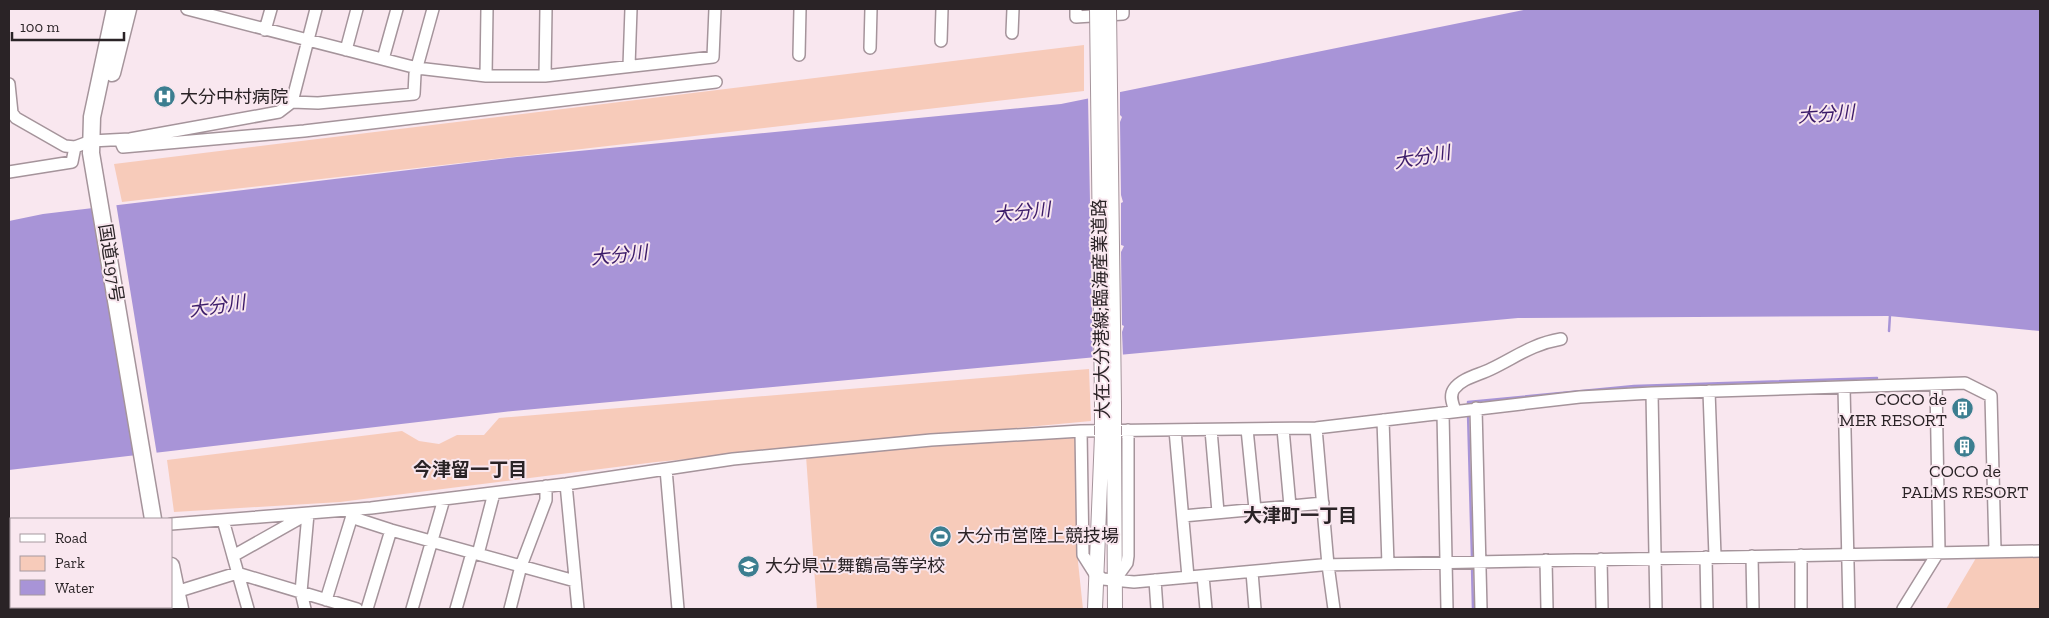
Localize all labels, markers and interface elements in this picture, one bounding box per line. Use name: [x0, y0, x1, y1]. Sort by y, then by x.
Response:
scale bar: [12, 10, 125, 42]
text: 100 m: [20, 18, 59, 36]
hospital icon: 大分中村病院: [152, 85, 176, 109]
place label: 大分中村病院: [180, 86, 288, 108]
water label: 大分川: [1797, 100, 1857, 127]
water label: 大分川: [1392, 140, 1454, 173]
water label: 大分川: [992, 197, 1054, 226]
street label: 大在大分港線;臨海産業道路: [1088, 199, 1114, 419]
street label: 国道197号: [94, 222, 128, 304]
water label: 大分川: [589, 240, 651, 269]
water label: 大分川: [187, 290, 249, 321]
place label: COCO de MER RESORT: [1839, 388, 1947, 431]
building icon: COCO de MER RESORT: [1951, 397, 1975, 421]
building icon: COCO de PALMS RESORT: [1953, 434, 1977, 458]
district label: 今津留一丁目: [413, 458, 527, 481]
place label: COCO de PALMS RESORT: [1902, 460, 2028, 503]
district label: 大津町一丁目: [1243, 504, 1357, 527]
legend: [10, 518, 172, 608]
sports icon: 大分市営陸上競技場: [929, 524, 953, 548]
place label: 大分市営陸上競技場: [957, 525, 1119, 547]
text: Road: [55, 529, 88, 547]
text: Park: [55, 554, 85, 572]
school or university icon: 大分県立舞鶴高等学校: [737, 554, 761, 578]
place label: 大分県立舞鶴高等学校: [765, 555, 945, 577]
text: Water: [55, 579, 95, 597]

